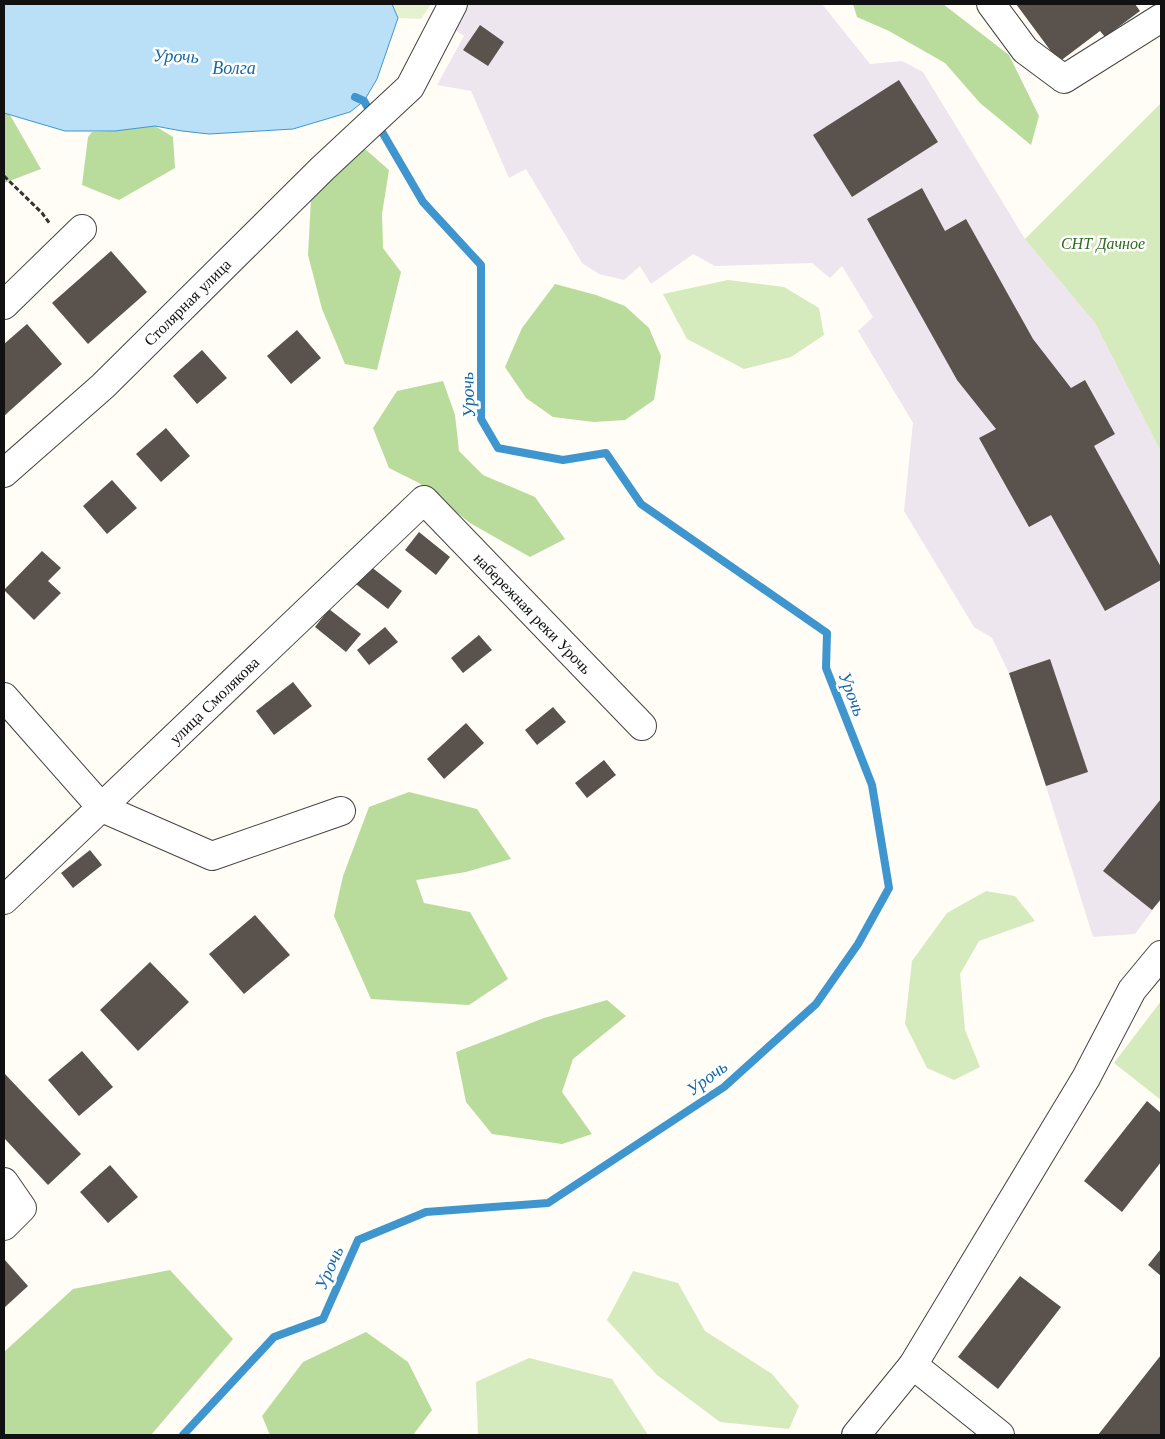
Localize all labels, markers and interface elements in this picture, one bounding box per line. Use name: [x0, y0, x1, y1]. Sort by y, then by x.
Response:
water label: Урочь: [153, 44, 199, 68]
water label: Волга: [212, 57, 256, 79]
park label: СНТ Дачное: [1061, 233, 1145, 253]
street label: Столярная улица: [139, 254, 235, 350]
water label: Урочь: [456, 372, 480, 418]
street label: набережная реки Урочь: [470, 548, 596, 678]
street label: улица Смолякова: [165, 652, 263, 748]
water label: Урочь: [834, 669, 870, 719]
water label: Урочь: [682, 1055, 732, 1101]
water label: Урочь: [310, 1243, 348, 1293]

